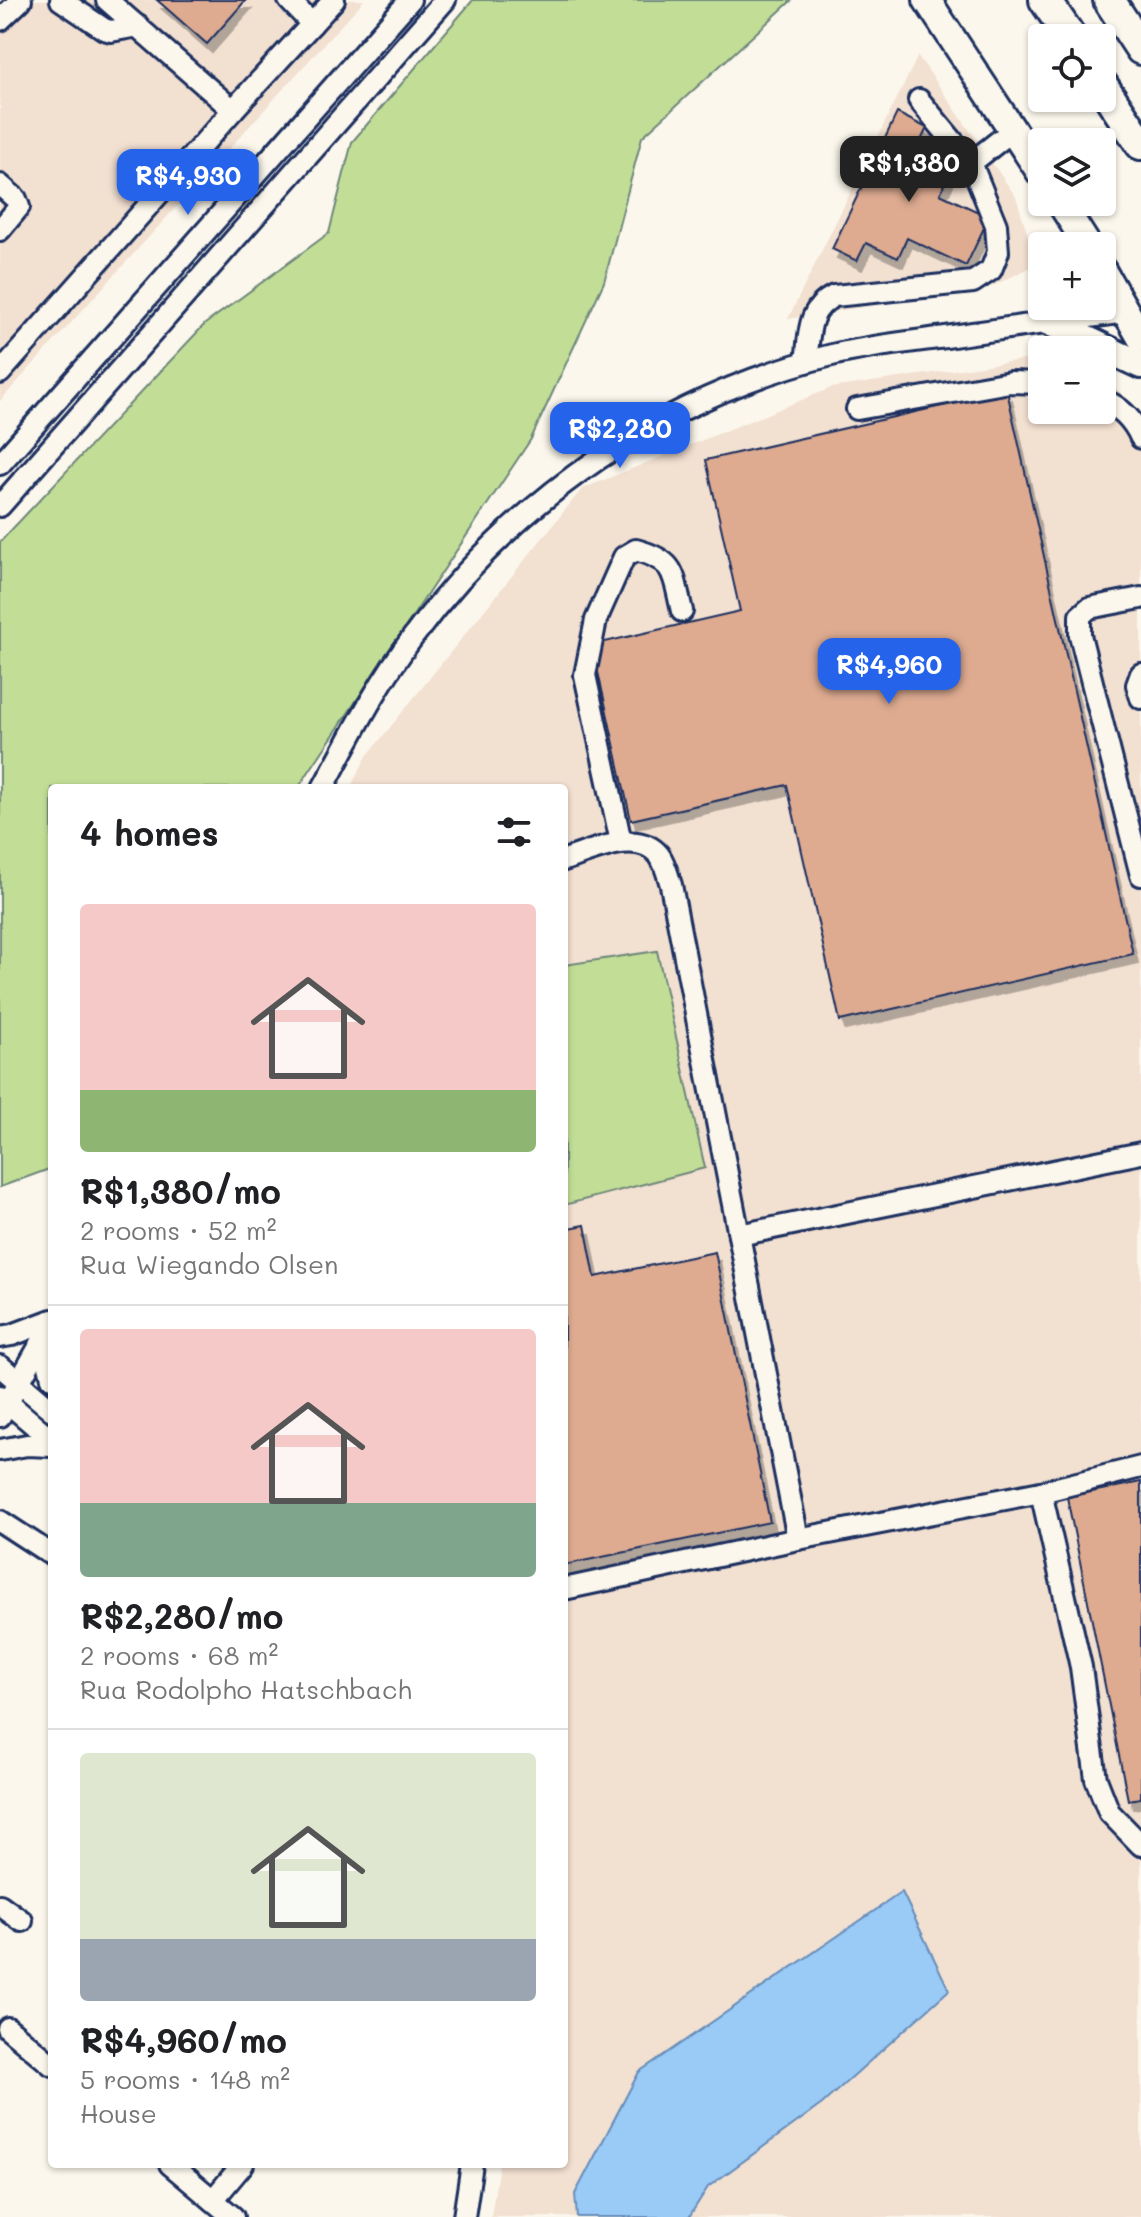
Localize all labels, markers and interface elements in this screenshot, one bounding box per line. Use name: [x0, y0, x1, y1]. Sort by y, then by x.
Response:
map controls: [1028, 24, 1116, 424]
button: locate: [1028, 24, 1116, 112]
button: layers: [1028, 128, 1116, 216]
pin: R$1,380: [835, 136, 983, 204]
text: R$1,380: [858, 145, 960, 179]
pin: R$4,930: [114, 149, 262, 217]
text: R$4,930: [135, 158, 241, 192]
button: +: [1028, 232, 1116, 320]
button: −: [1028, 336, 1116, 424]
pin: R$2,280: [546, 402, 694, 470]
text: R$2,280: [568, 411, 672, 445]
pin: R$4,960: [815, 638, 963, 706]
text: R$4,960: [836, 647, 942, 681]
text: 4 homes: [80, 810, 219, 855]
icon: filters: [492, 810, 536, 854]
icon: home: [236, 956, 380, 1100]
text: R$1,380/mo: [80, 1168, 281, 1213]
text: 2 rooms · 52 m²: [80, 1213, 277, 1247]
text: Rua Wiegando Olsen: [80, 1247, 338, 1281]
icon: home: [236, 1381, 380, 1525]
text: R$2,280/mo: [80, 1593, 283, 1638]
text: 2 rooms · 68 m²: [80, 1638, 278, 1672]
text: Rua Rodolpho Hatschbach: [80, 1672, 412, 1706]
icon: home: [236, 1805, 380, 1949]
text: R$4,960/mo: [80, 2017, 287, 2062]
text: 5 rooms · 148 m²: [80, 2062, 290, 2096]
text: House: [80, 2096, 157, 2130]

